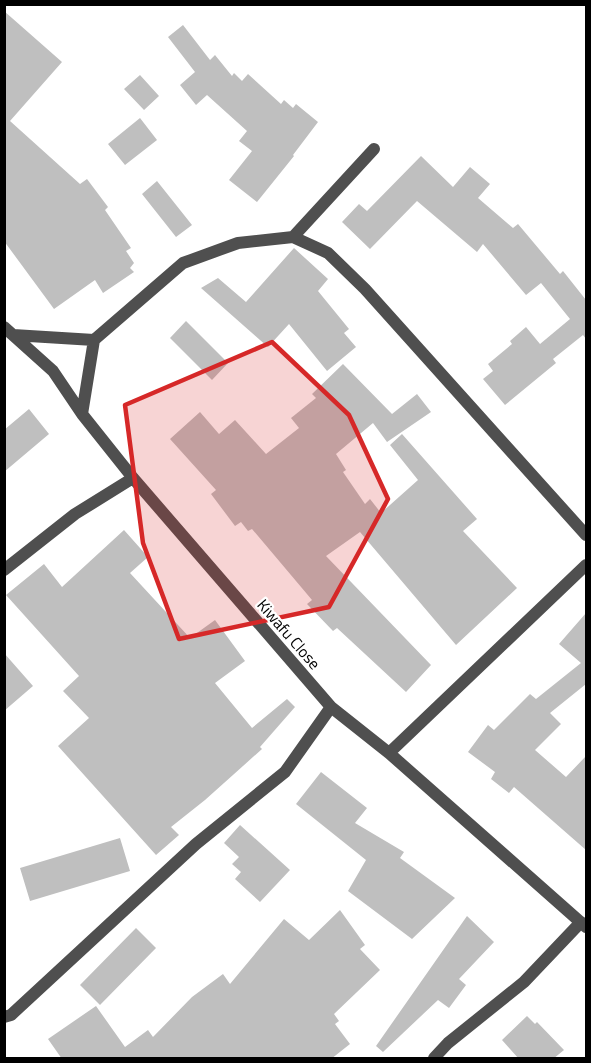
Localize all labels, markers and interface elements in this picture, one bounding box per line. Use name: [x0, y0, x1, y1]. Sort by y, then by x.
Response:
street label: Kiwafu Close: [252, 594, 326, 674]

